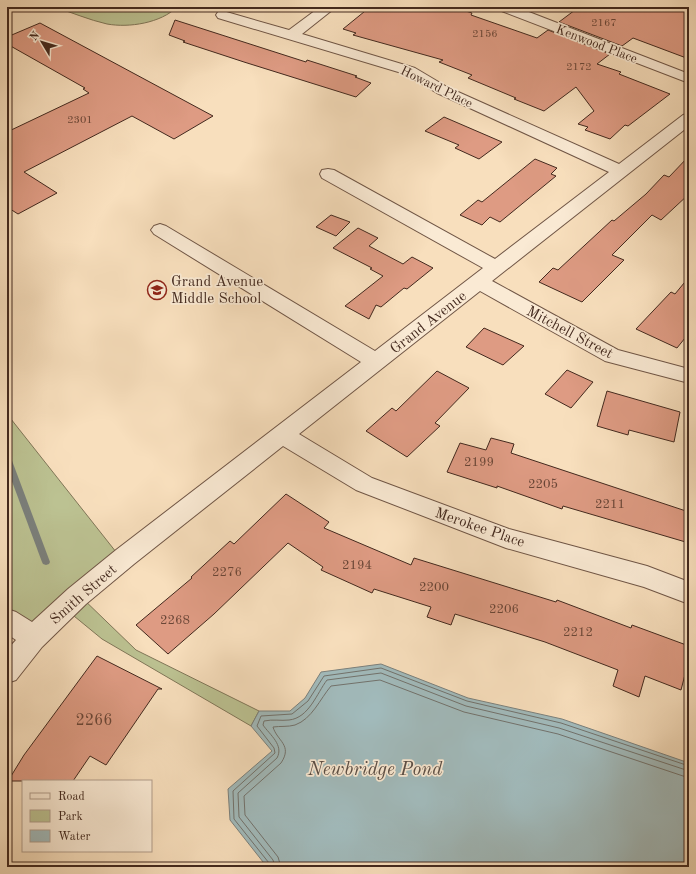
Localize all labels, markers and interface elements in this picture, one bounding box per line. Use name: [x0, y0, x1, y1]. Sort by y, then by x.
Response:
house number: 2167: [591, 18, 617, 29]
north arrow: [22, 22, 62, 62]
street label: Kenwood Place: [554, 23, 639, 66]
house number: 2156: [472, 29, 498, 40]
text: N: [28, 30, 43, 43]
house number: 2172: [566, 62, 592, 73]
street label: Howard Place: [398, 64, 475, 110]
house number: 2301: [67, 115, 93, 126]
place label: Grand Avenue Middle School: [171, 275, 263, 307]
school or university icon: Grand Avenue Middle School: [146, 279, 168, 301]
street label: Grand Avenue: [388, 289, 470, 357]
street label: Mitchell Street: [524, 304, 615, 362]
house number: 2199: [464, 456, 494, 469]
house number: 2205: [528, 478, 558, 491]
house number: 2211: [595, 498, 625, 511]
street label: Merokee Place: [433, 506, 526, 551]
house number: 2194: [342, 559, 372, 572]
street label: Smith Street: [48, 562, 120, 628]
house number: 2276: [212, 566, 242, 579]
house number: 2200: [419, 581, 449, 594]
house number: 2206: [489, 603, 519, 616]
house number: 2268: [160, 614, 190, 627]
house number: 2212: [563, 626, 593, 639]
house number: 2266: [75, 713, 113, 729]
water label: Newbridge Pond: [307, 761, 443, 780]
legend: [22, 780, 152, 852]
text: Road: [58, 791, 85, 803]
text: Park: [58, 811, 83, 823]
text: Water: [58, 831, 91, 843]

